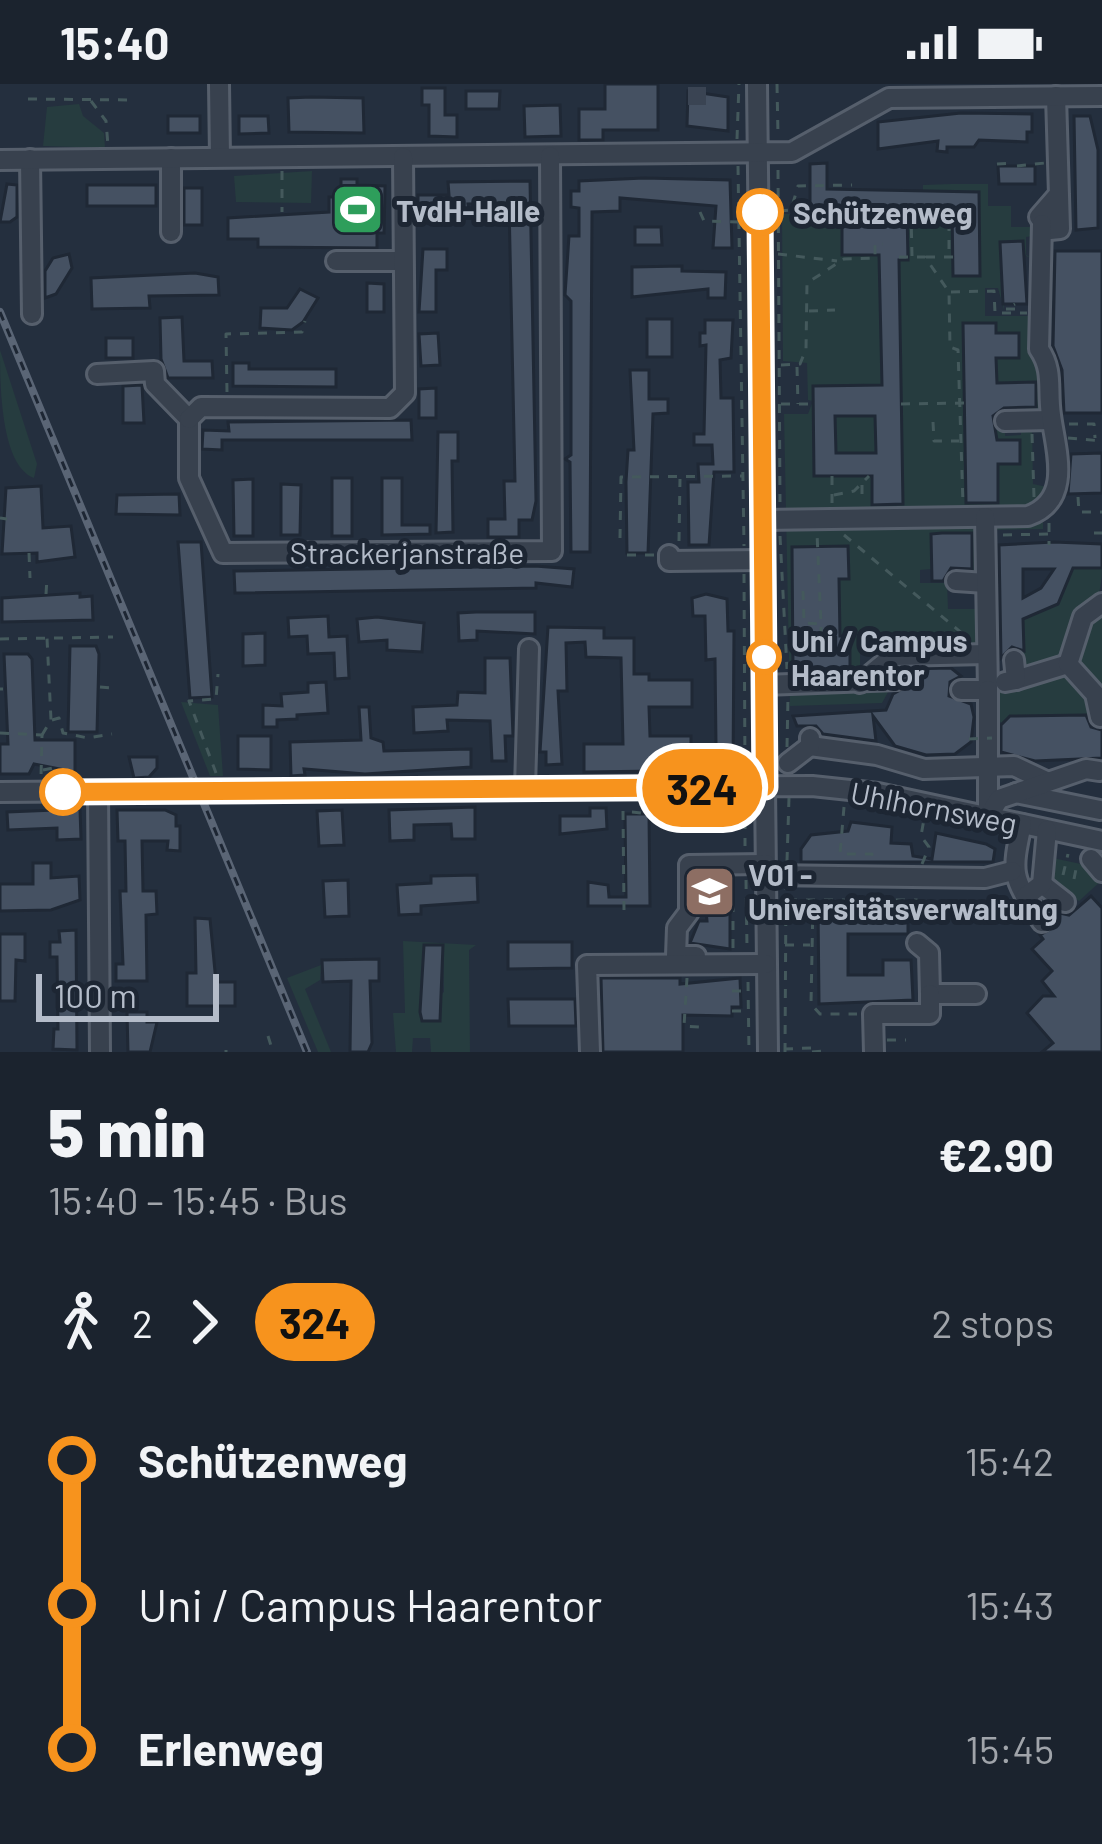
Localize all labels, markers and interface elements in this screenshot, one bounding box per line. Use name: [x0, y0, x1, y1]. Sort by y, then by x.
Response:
text: 15:40: [60, 15, 169, 69]
sports icon: TvdH-Halle: [329, 182, 385, 238]
marker: Schützenweg: [738, 190, 782, 234]
place label: TvdH-Halle: [396, 192, 540, 228]
place label: Schützenweg: [793, 194, 973, 230]
street label: Strackerjanstraße: [290, 534, 524, 570]
place label: Uni / Campus Haarentor: [791, 622, 968, 692]
marker: Uni / Campus Haarentor: [748, 641, 780, 673]
line badge: 324: [633, 749, 771, 827]
text: 324: [666, 763, 738, 813]
unlabelled marker: [41, 770, 85, 814]
street label: Uhlhornsweg: [848, 773, 1020, 841]
place label: V01 - Universitätsverwaltung: [748, 856, 1058, 926]
school or university icon: V01 - Universitätsverwaltung: [681, 863, 737, 919]
scale bar: [36, 968, 219, 1021]
text: 100 m: [54, 975, 137, 1015]
text: 5 min: [48, 1091, 206, 1170]
text: €2.90: [939, 1127, 1054, 1181]
text: 15:40 – 15:45 · Bus: [48, 1176, 347, 1223]
icon: walk: [48, 1289, 114, 1355]
icon: forward: [171, 1289, 237, 1355]
text: 324: [279, 1297, 351, 1347]
text: 2: [132, 1299, 153, 1346]
text: 2 stops: [931, 1299, 1054, 1346]
text: Schützenweg: [138, 1433, 408, 1487]
text: 15:42: [965, 1437, 1054, 1484]
text: Uni / Campus Haarentor: [138, 1577, 602, 1631]
text: 15:43: [966, 1581, 1054, 1628]
text: Erlenweg: [138, 1721, 324, 1775]
text: 15:45: [966, 1725, 1054, 1772]

